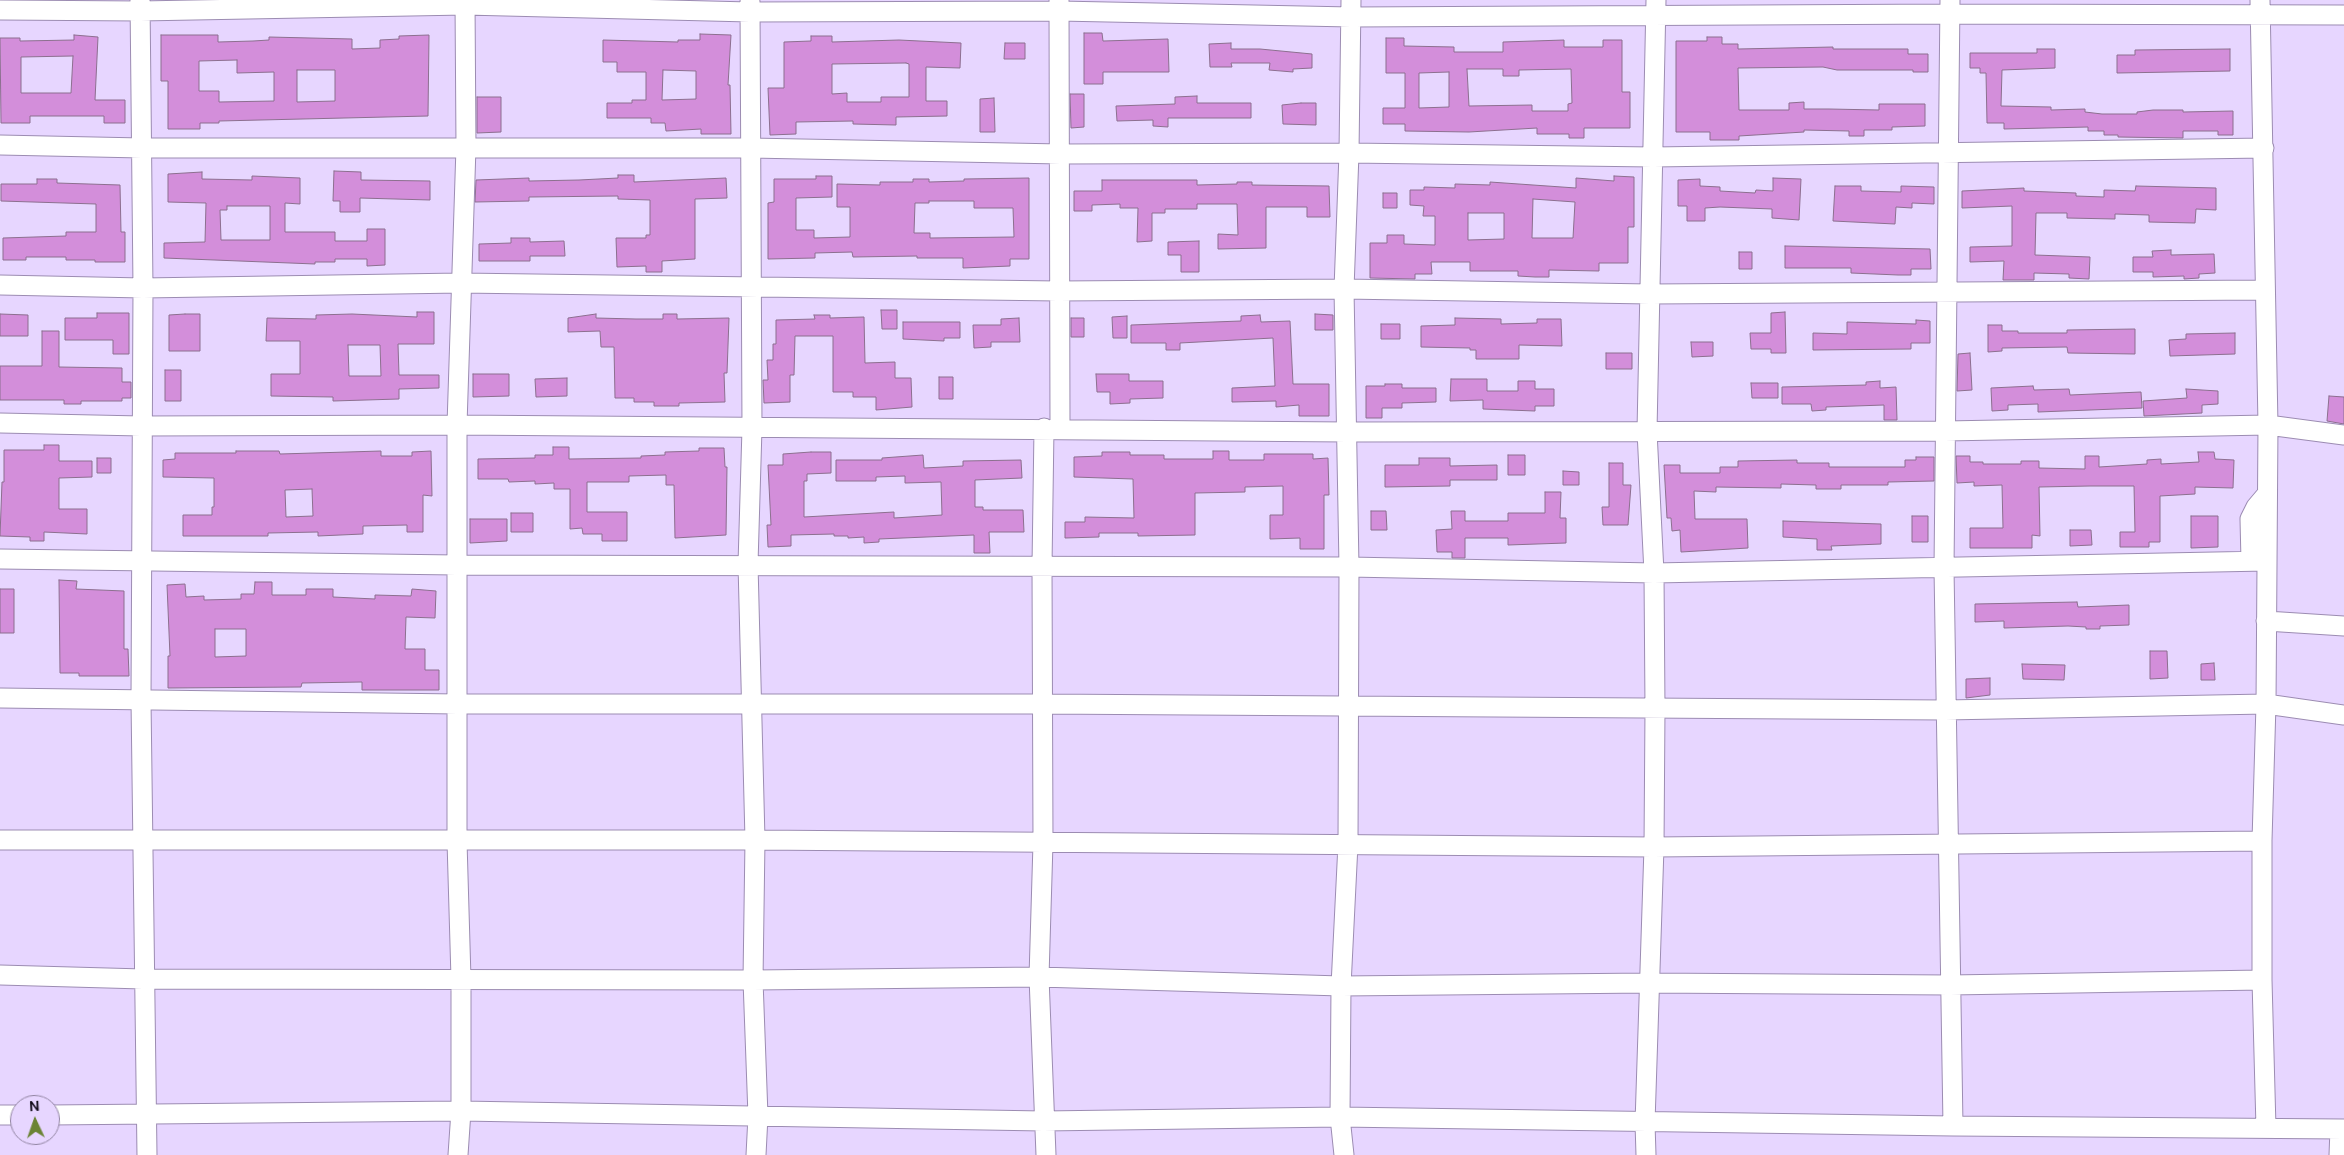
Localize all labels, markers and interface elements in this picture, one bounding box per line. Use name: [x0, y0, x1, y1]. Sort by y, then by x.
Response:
north arrow: [10, 1095, 60, 1145]
text: N: [29, 1097, 40, 1115]

